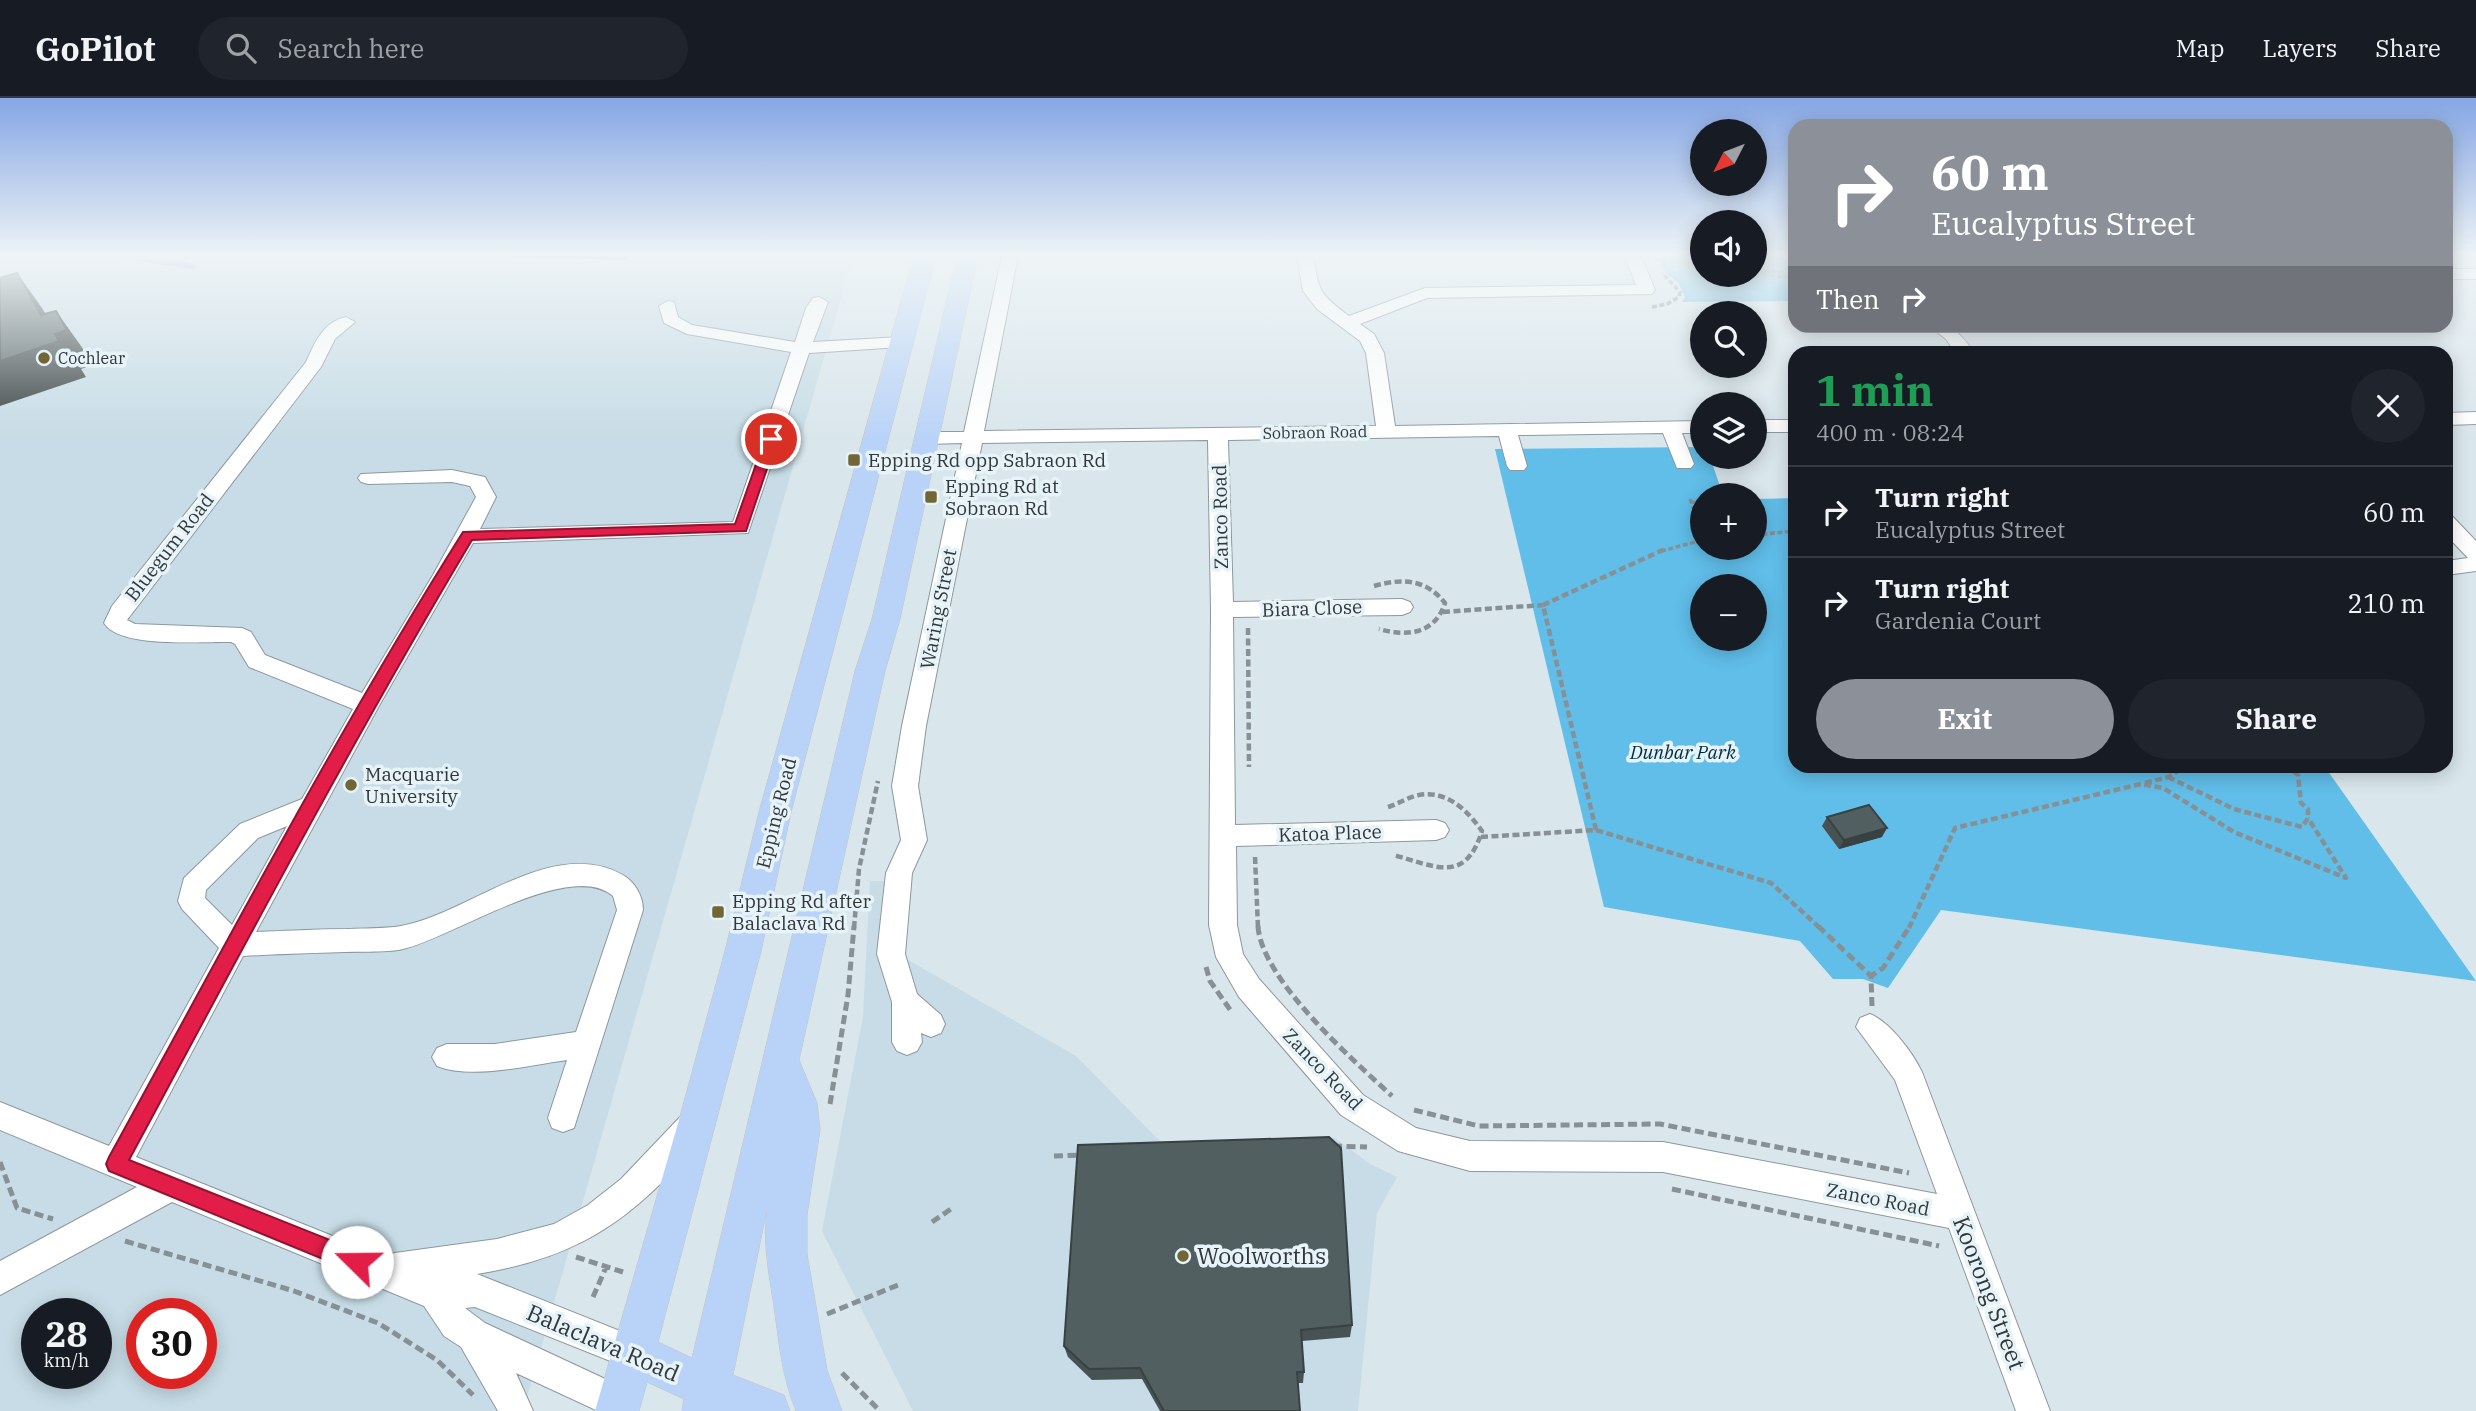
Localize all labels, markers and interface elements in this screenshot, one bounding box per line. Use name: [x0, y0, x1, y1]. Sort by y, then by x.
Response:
search box: [198, 17, 688, 80]
text: GoPilot: [35, 27, 156, 70]
icon: search: [222, 29, 260, 67]
text: Search here: [278, 31, 424, 65]
text: Map: [2176, 32, 2224, 64]
text: Layers: [2262, 32, 2337, 64]
text: Share: [2375, 32, 2441, 64]
north arrow: [1690, 119, 1768, 196]
map controls: [1690, 119, 1767, 651]
text: 60 m: [1931, 140, 2049, 203]
icon: right: [1816, 147, 1907, 238]
text: Eucalyptus Street: [1931, 202, 2196, 244]
button: sound: [1690, 210, 1767, 287]
icon: right: [1894, 280, 1932, 318]
text: Then: [1816, 282, 1880, 316]
button: search: [1690, 301, 1767, 378]
place label: Cochlear: [58, 348, 125, 368]
marker: Cochlear: [36, 350, 52, 366]
text: 1 min: [1816, 363, 1934, 418]
button: close: [2351, 369, 2425, 443]
button: layers: [1690, 392, 1767, 469]
pin: [741, 409, 801, 469]
text: 400 m · 08:24: [1816, 417, 1965, 447]
icon: arrive: [752, 420, 790, 458]
street label: Sobraon Road: [1262, 421, 1368, 443]
place label: Epping Rd opp Sabraon Rd: [868, 448, 1106, 472]
marker: Epping Rd opp Sabraon Rd: [846, 452, 862, 468]
street label: Zanco Road: [1207, 464, 1233, 570]
place label: Epping Rd at Sobraon Rd: [945, 474, 1059, 520]
text: Turn right: [1875, 480, 2009, 514]
button: +: [1690, 483, 1767, 560]
street label: Bluegum Road: [119, 488, 219, 606]
marker: Epping Rd at Sobraon Rd: [923, 489, 939, 505]
icon: right: [1816, 493, 1854, 531]
text: 60 m: [2363, 495, 2425, 529]
text: Eucalyptus Street: [1875, 514, 2065, 544]
street label: Waring Street: [915, 546, 962, 671]
text: Turn right: [1875, 571, 2009, 605]
button: −: [1690, 574, 1767, 651]
icon: right: [1816, 584, 1854, 622]
text: 210 m: [2347, 586, 2425, 620]
street label: Biara Close: [1261, 594, 1363, 622]
text: Gardenia Court: [1875, 605, 2041, 635]
button: Exit: [1816, 679, 2114, 759]
button: Share: [2128, 679, 2425, 759]
park label: Dunbar Park: [1629, 740, 1737, 764]
street label: Epping Road: [751, 755, 801, 871]
place label: Macquarie University: [365, 762, 460, 808]
marker: Macquarie University: [343, 777, 359, 793]
street label: Katoa Place: [1278, 819, 1382, 847]
place label: Epping Rd after Balaclava Rd: [732, 889, 871, 935]
marker: Epping Rd after Balaclava Rd: [710, 904, 726, 920]
street label: Zanco Road: [1278, 1023, 1368, 1115]
street label: Zanco Road: [1824, 1177, 1932, 1221]
street label: Koorong Street: [1947, 1212, 2033, 1374]
position arrow: [320, 1225, 394, 1299]
place label: Woolworths: [1197, 1240, 1326, 1270]
marker: Woolworths: [1175, 1248, 1191, 1264]
street label: Balaclava Road: [522, 1296, 684, 1388]
speed limit sign: 30: [126, 1298, 217, 1389]
text: 28: [45, 1311, 88, 1357]
text: km/h: [44, 1349, 89, 1372]

